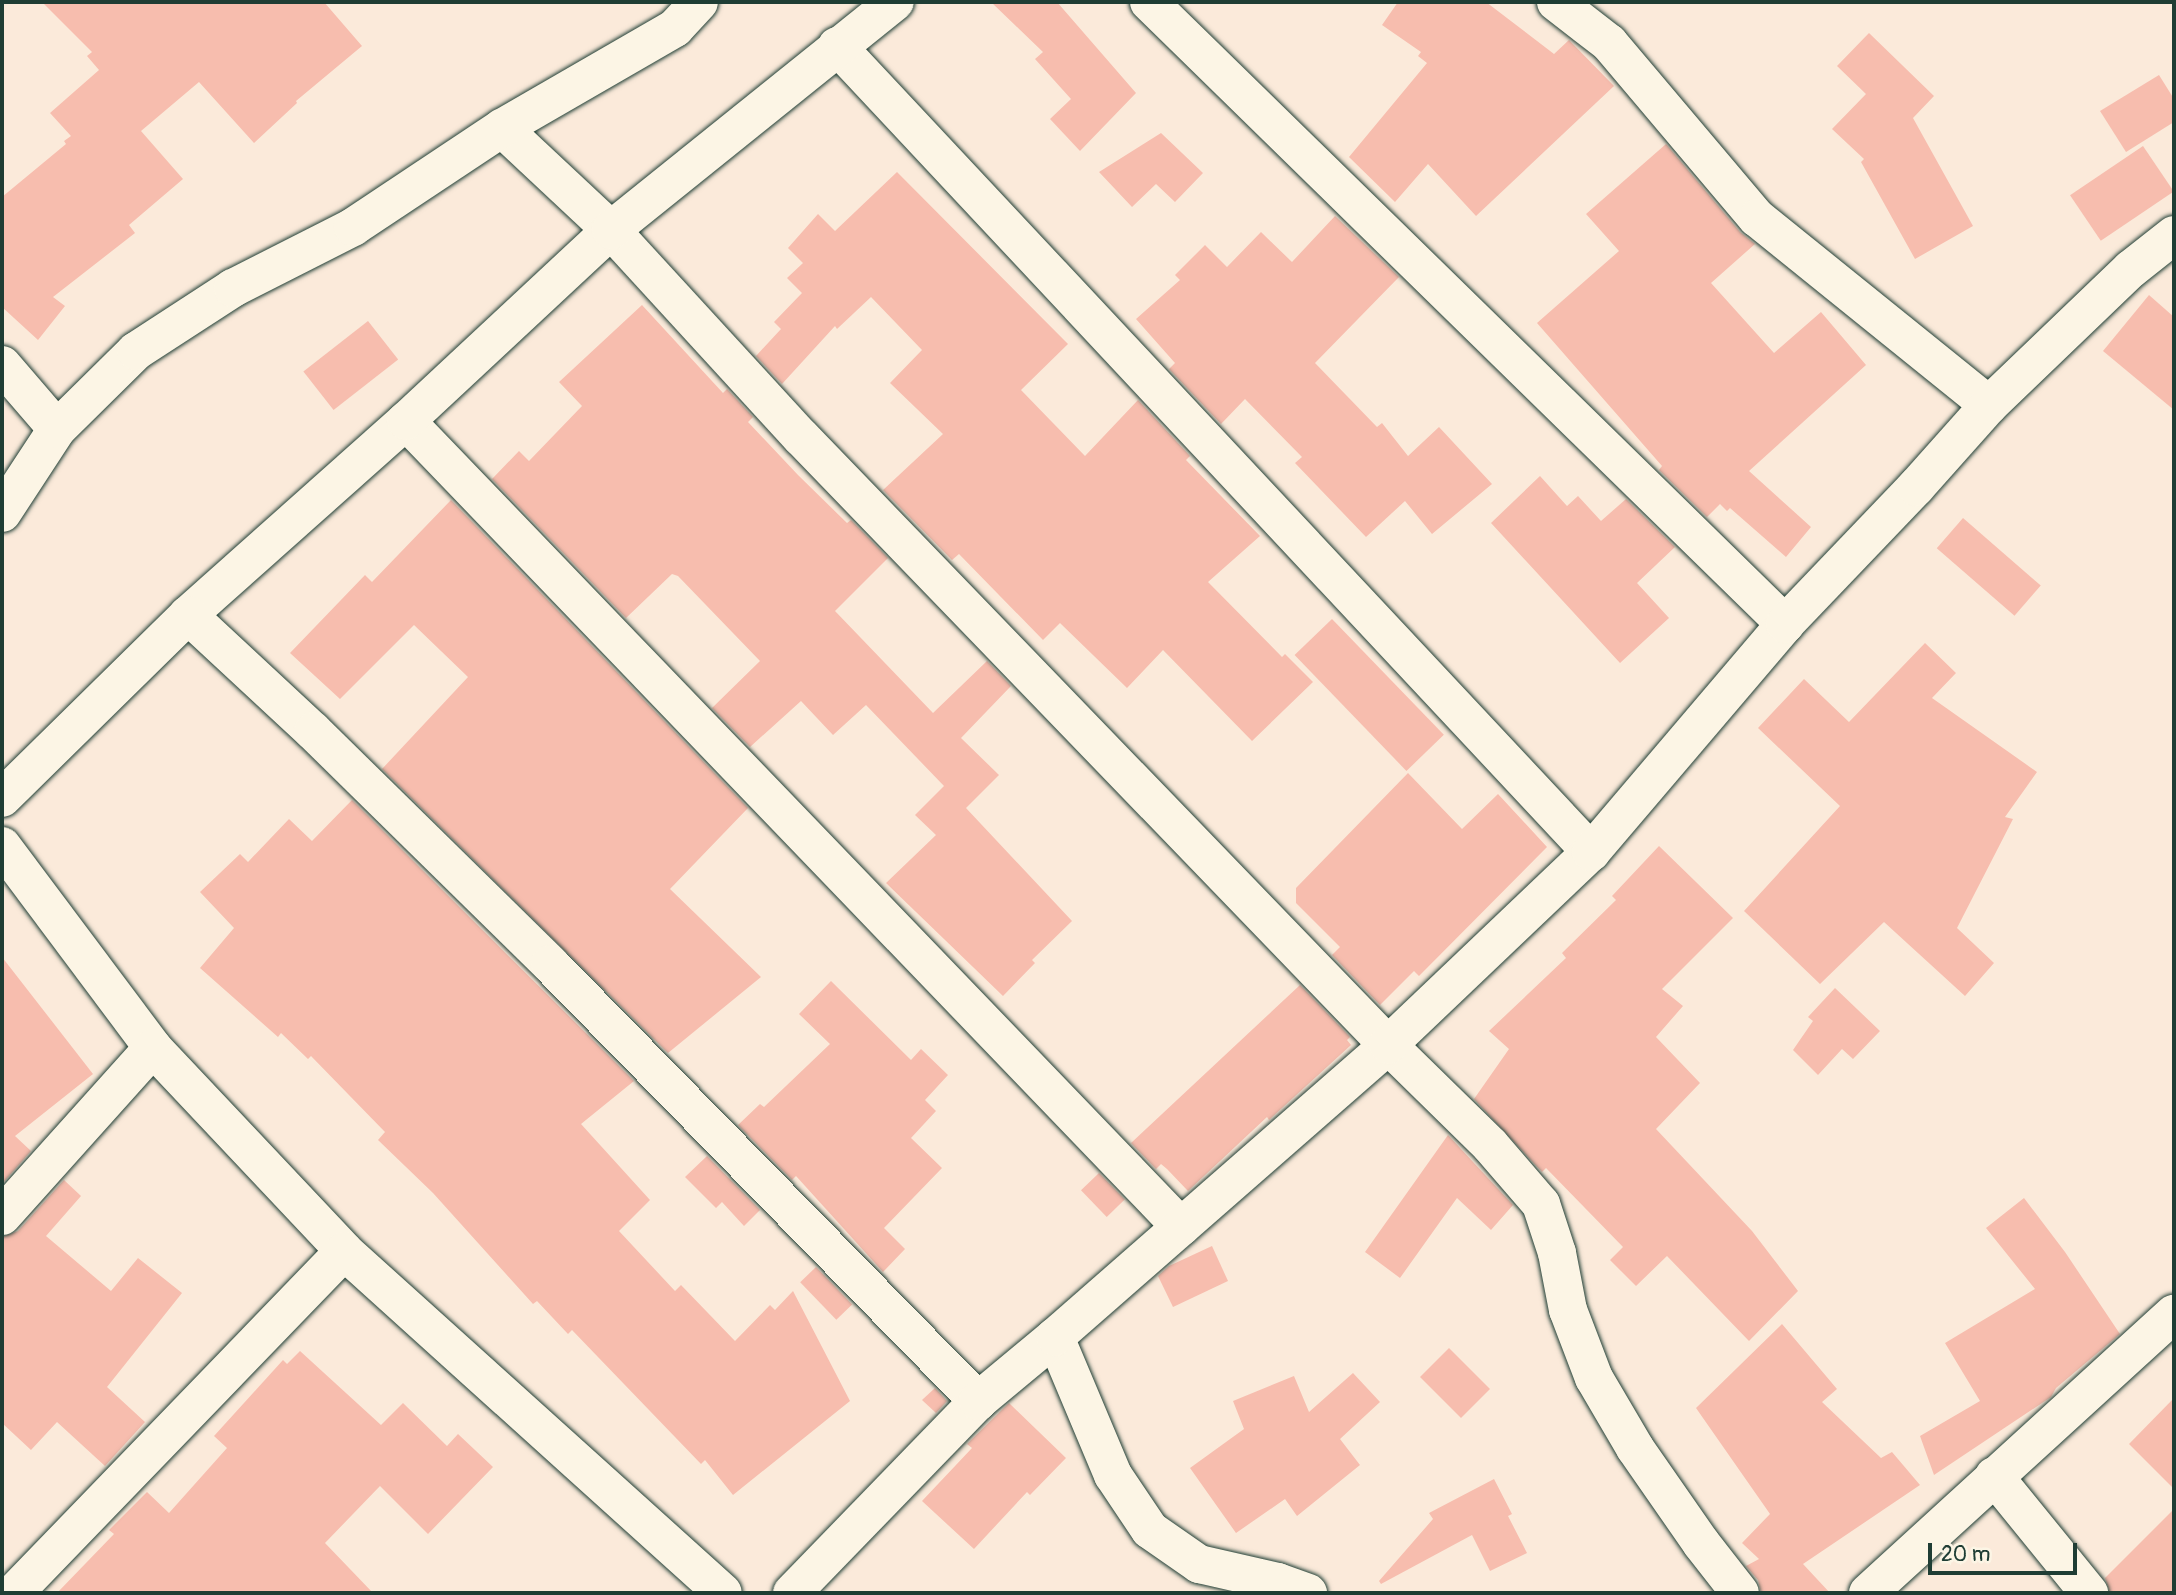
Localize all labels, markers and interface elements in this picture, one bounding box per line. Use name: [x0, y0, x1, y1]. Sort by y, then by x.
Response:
scale bar: [1931, 1528, 2080, 1572]
text: 20 m: [1941, 1541, 1990, 1568]

